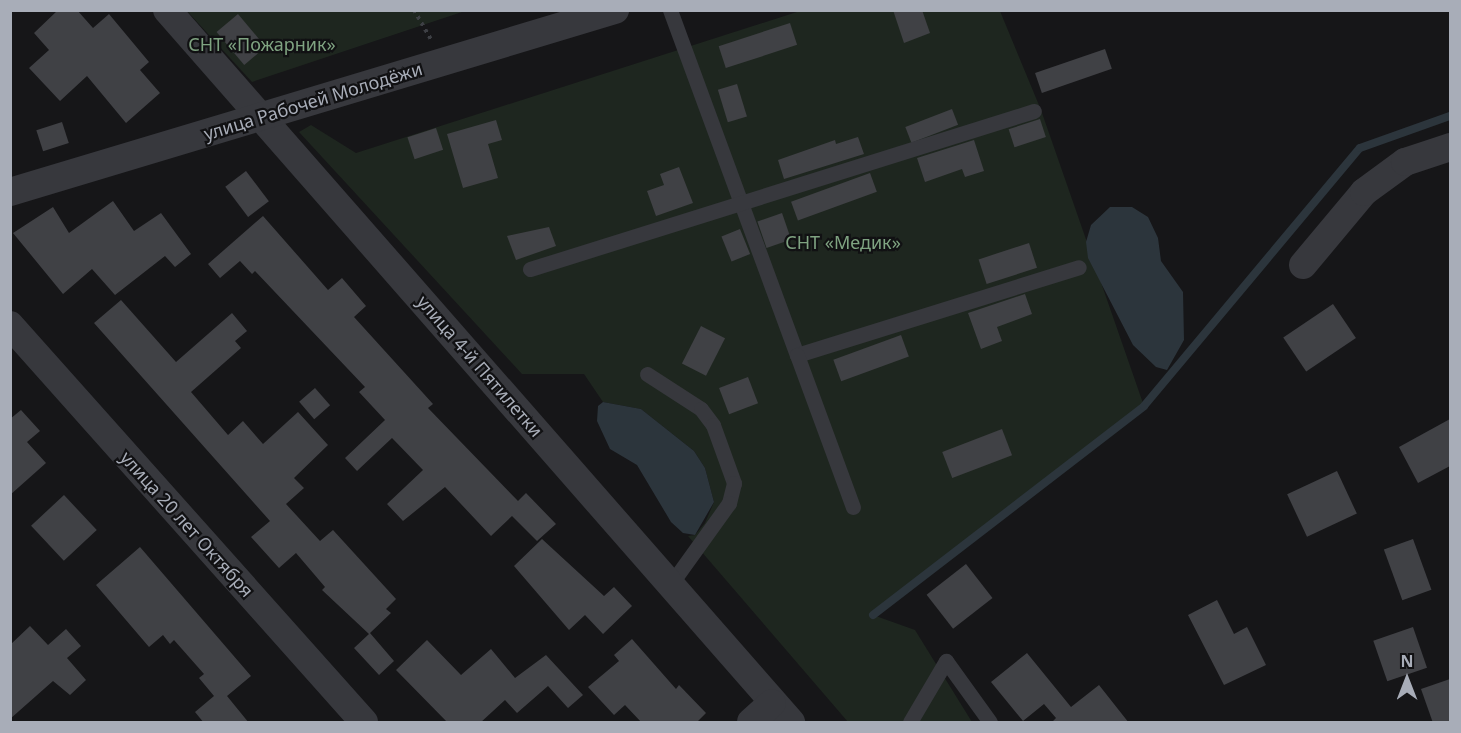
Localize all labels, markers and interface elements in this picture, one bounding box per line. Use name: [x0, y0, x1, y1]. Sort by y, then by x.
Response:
park label: СНТ «Пожарник»: [188, 33, 336, 55]
street label: улица Рабочей Молодёжи: [201, 57, 425, 145]
park label: СНТ «Медик»: [785, 231, 901, 253]
street label: улица 4-й Пятилетки: [413, 291, 547, 441]
street label: улица 20 лет Октября: [116, 447, 258, 601]
north arrow: [1377, 649, 1437, 709]
text: N: [1400, 650, 1414, 672]

